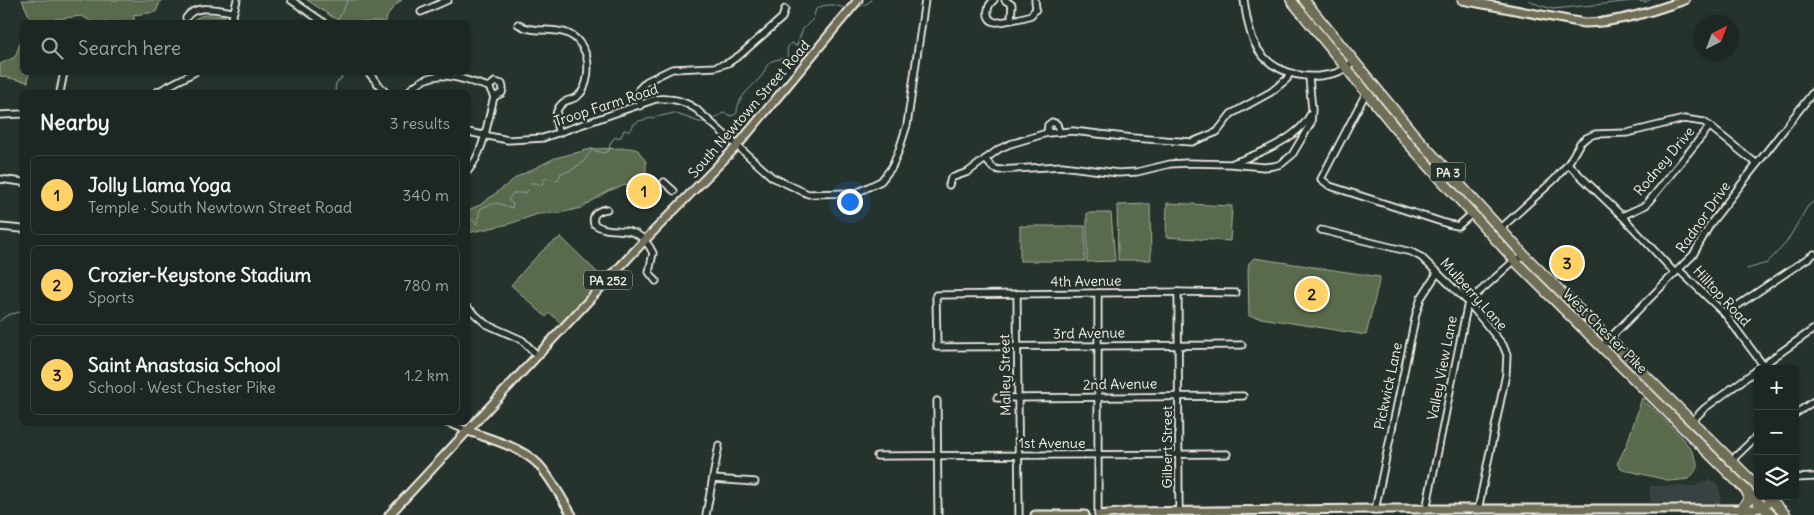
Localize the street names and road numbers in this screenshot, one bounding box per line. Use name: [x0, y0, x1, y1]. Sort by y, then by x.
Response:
street label: South Newtown Street Road: [684, 36, 814, 182]
street label: Troop Farm Road: [552, 80, 660, 130]
street label: Rodney Drive: [1630, 123, 1698, 199]
road number: PA 3: [1430, 162, 1466, 182]
street label: Radnor Drive: [1672, 178, 1734, 256]
street label: Mulberry Lane: [1437, 254, 1511, 334]
street label: Hilltop Road: [1689, 262, 1755, 330]
road number: PA 252: [584, 270, 632, 290]
street label: 4th Avenue: [1050, 271, 1122, 291]
street label: West Chester Pike: [1559, 285, 1651, 377]
street label: Valley View Lane: [1423, 314, 1461, 422]
street label: 3rd Avenue: [1053, 323, 1125, 343]
street label: Malley Street: [995, 334, 1015, 416]
street label: Pickwick Lane: [1370, 341, 1406, 431]
street label: 2nd Avenue: [1083, 374, 1157, 394]
street label: Gilbert Street: [1158, 405, 1176, 488]
street label: 1st Avenue: [1019, 434, 1085, 452]

